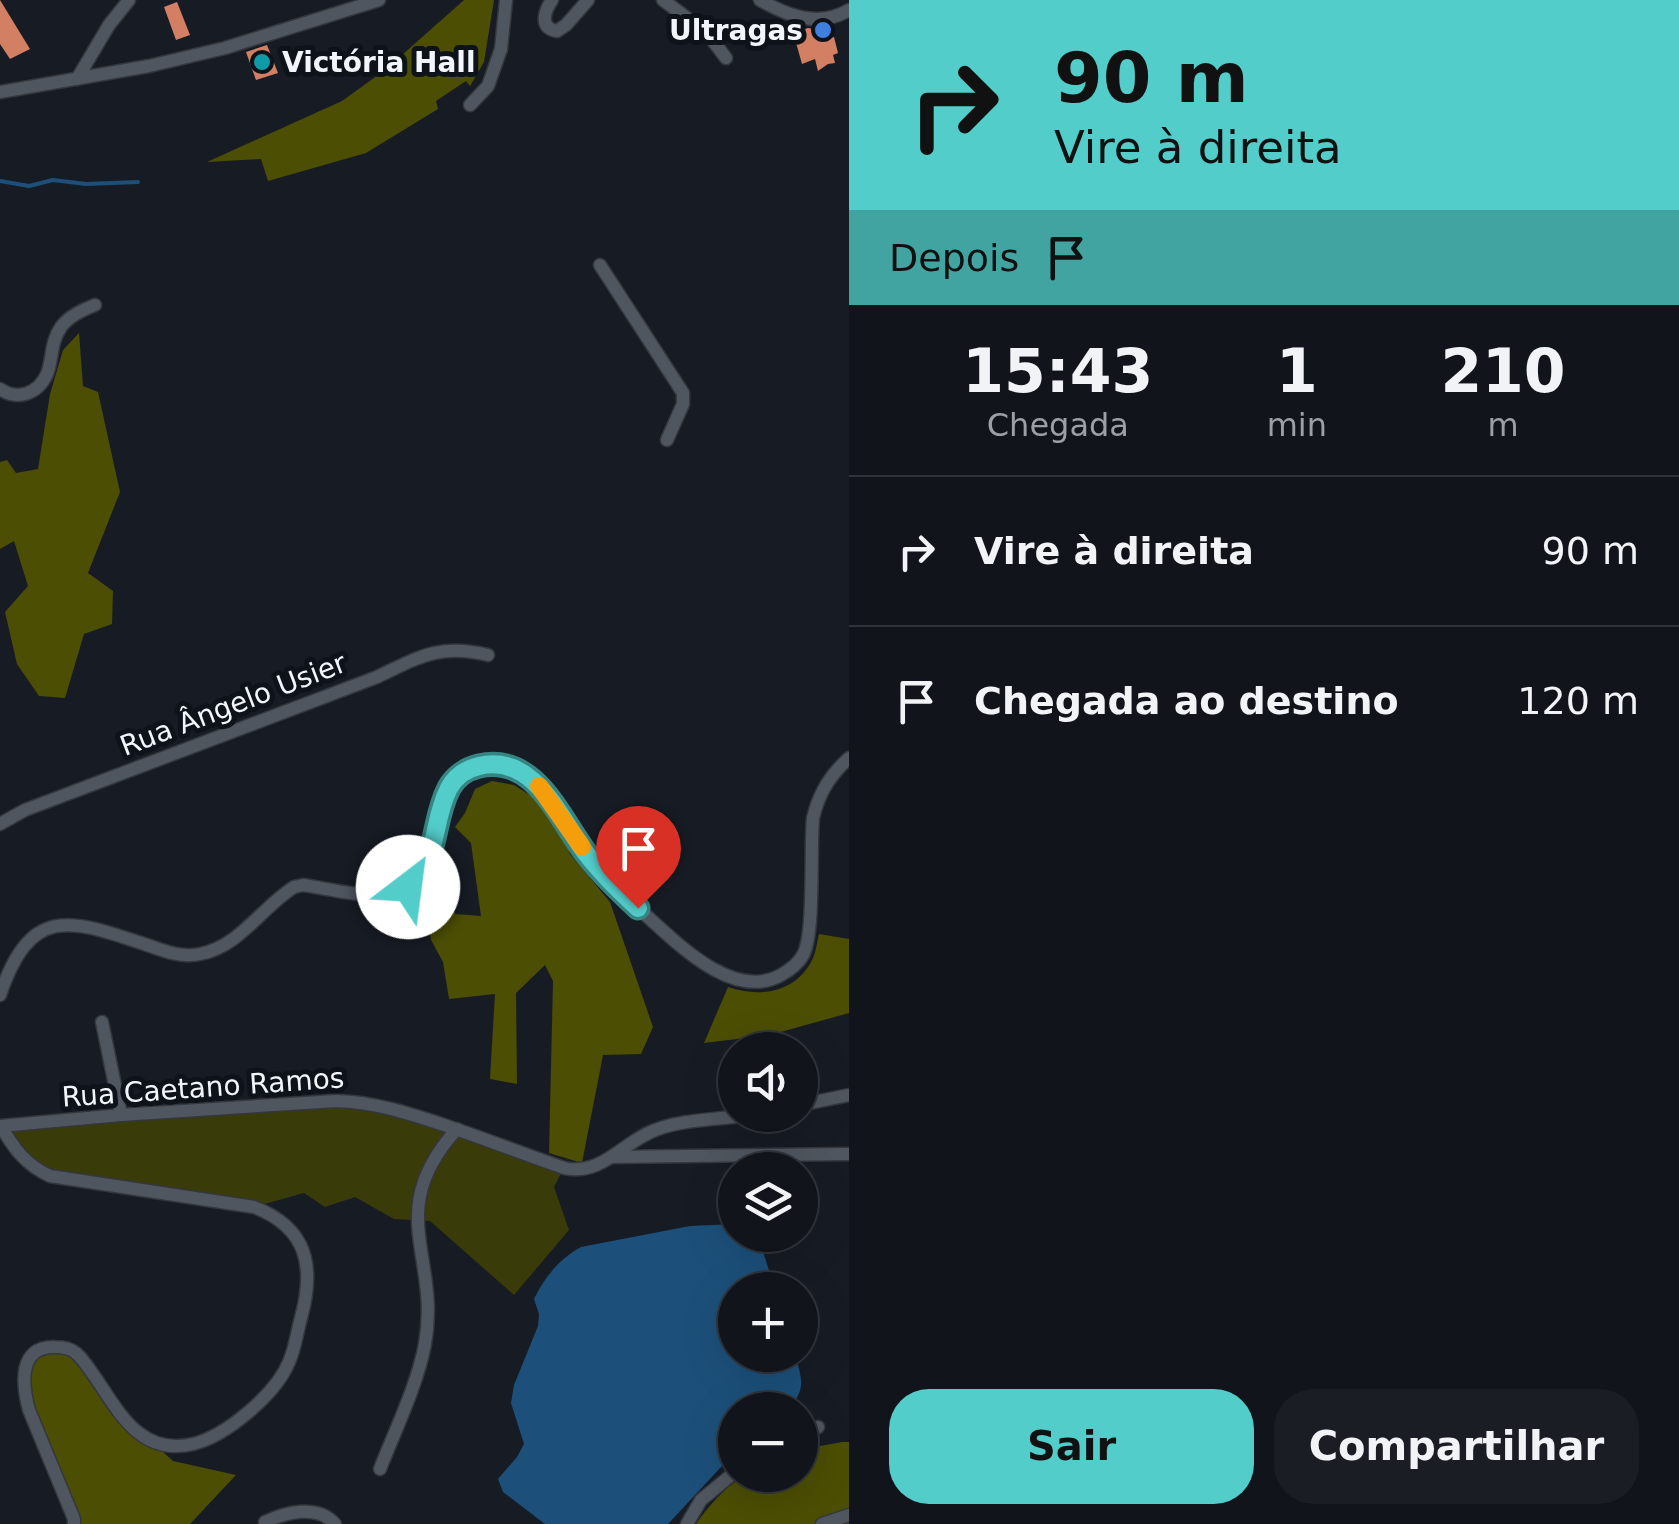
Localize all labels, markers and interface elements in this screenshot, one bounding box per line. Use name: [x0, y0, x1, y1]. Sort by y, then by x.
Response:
place label: Ultragas: [669, 14, 803, 47]
marker: Ultragas: [812, 19, 834, 41]
text: 90 m: [1054, 37, 1249, 119]
icon: right: [889, 40, 1019, 170]
place label: Victória Hall: [282, 46, 476, 79]
marker: Victória Hall: [251, 51, 273, 73]
text: Vire à direita: [1054, 121, 1342, 174]
icon: arrive: [1039, 230, 1094, 285]
text: Depois: [889, 236, 1019, 280]
text: 15:43: [962, 336, 1153, 406]
text: 1: [1276, 336, 1318, 406]
text: 210: [1440, 336, 1566, 406]
text: Chegada: [987, 406, 1129, 444]
text: min: [1267, 406, 1327, 444]
text: m: [1487, 406, 1519, 444]
icon: right: [889, 524, 944, 579]
text: Vire à direita: [974, 529, 1254, 573]
text: 90 m: [1542, 529, 1639, 573]
street label: Rua Ângelo Usier: [115, 645, 351, 763]
icon: arrive: [889, 674, 944, 729]
text: Chegada ao destino: [974, 679, 1399, 723]
text: 120 m: [1517, 679, 1639, 723]
pin: [596, 806, 681, 909]
icon: arrive: [611, 821, 666, 876]
position arrow: [356, 835, 460, 939]
map controls: [718, 1032, 818, 1492]
button: sound: [718, 1032, 818, 1132]
street label: Rua Caetano Ramos: [61, 1061, 345, 1114]
button: layers: [718, 1152, 818, 1252]
button: +: [718, 1272, 818, 1372]
button: Sair: [889, 1389, 1254, 1504]
button: Compartilhar: [1274, 1389, 1639, 1504]
button: −: [718, 1392, 818, 1492]

